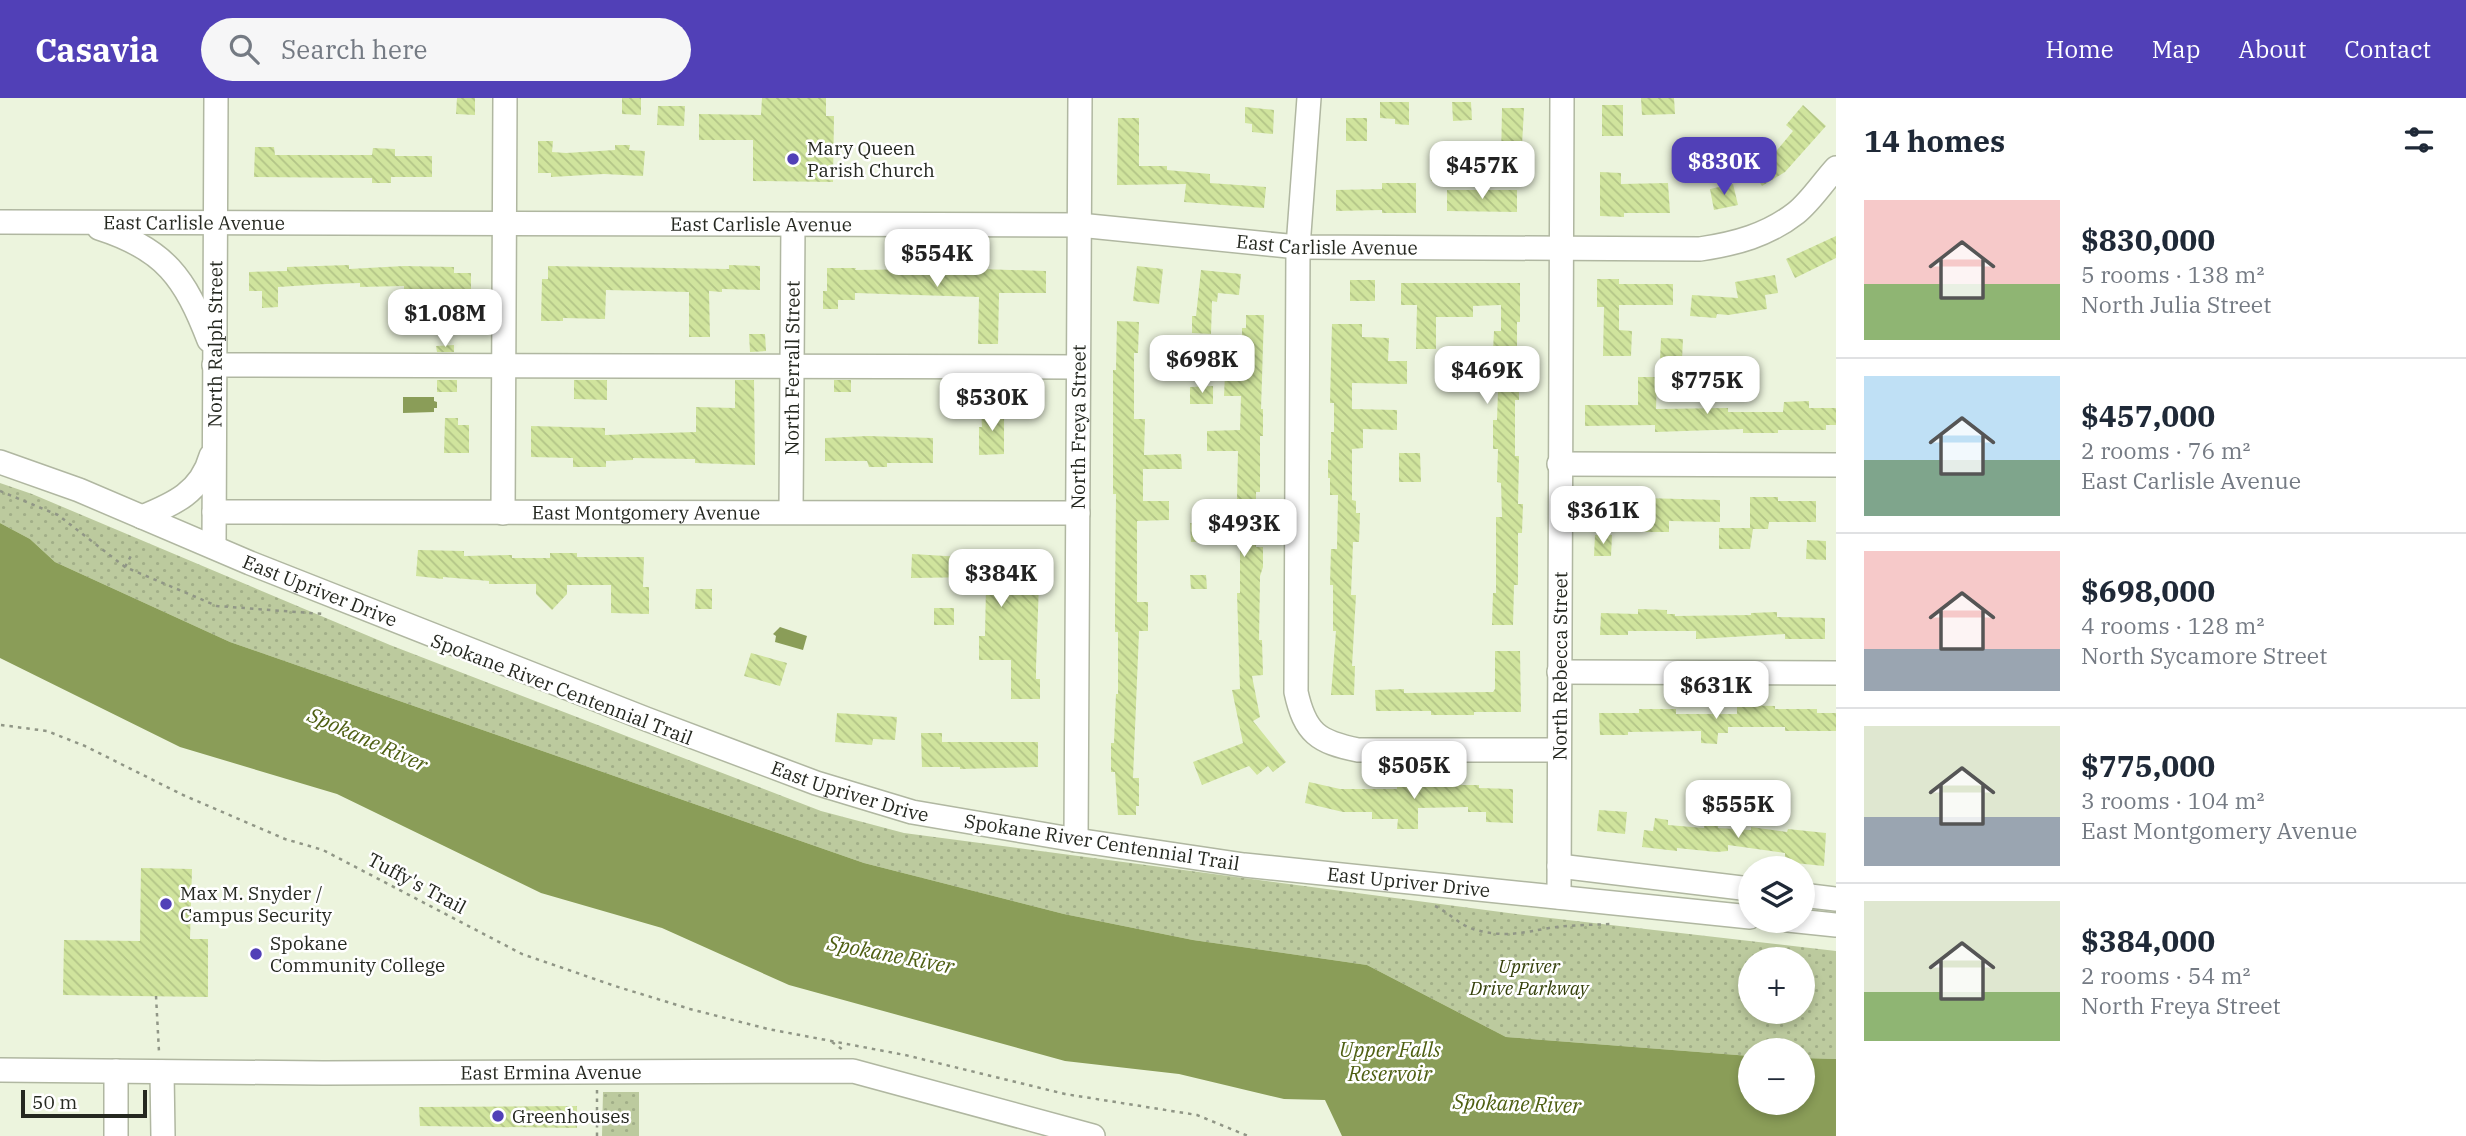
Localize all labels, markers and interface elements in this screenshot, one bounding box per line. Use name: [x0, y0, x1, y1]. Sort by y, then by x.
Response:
search box: [201, 18, 691, 81]
text: Casavia: [35, 28, 159, 71]
icon: search: [225, 30, 263, 68]
text: Search here: [281, 32, 427, 66]
text: Home: [2046, 33, 2114, 65]
text: Map: [2152, 33, 2200, 65]
text: About: [2238, 33, 2306, 65]
text: Contact: [2344, 33, 2431, 65]
text: 14 homes: [1864, 121, 2005, 160]
icon: filters: [2400, 121, 2438, 159]
place label: Mary Queen Parish Church: [807, 136, 935, 182]
pin: $830K: [1675, 138, 1773, 197]
pin: $457K: [1433, 141, 1531, 201]
text: $830K: [1688, 145, 1760, 175]
text: $457K: [1446, 149, 1518, 179]
marker: Mary Queen Parish Church: [785, 151, 801, 167]
street label: East Carlisle Avenue: [103, 210, 285, 235]
street label: East Carlisle Avenue: [670, 212, 852, 236]
text: $830,000: [2081, 220, 2215, 259]
icon: home: [1920, 228, 2004, 312]
street label: East Carlisle Avenue: [1235, 229, 1418, 260]
pin: $554K: [888, 230, 986, 289]
text: $554K: [901, 237, 973, 267]
text: 5 rooms · 138 m²: [2081, 259, 2264, 289]
street label: North Ralph Street: [203, 260, 227, 428]
street label: North Ferrall Street: [779, 280, 805, 455]
pin: $1.08M: [388, 289, 502, 349]
text: North Julia Street: [2081, 289, 2271, 319]
text: $1.08M: [404, 297, 486, 327]
pin: $698K: [1153, 336, 1251, 395]
text: $698K: [1166, 343, 1238, 373]
street label: North Freya Street: [1066, 344, 1091, 510]
pin: $469K: [1438, 346, 1536, 406]
text: $469K: [1451, 354, 1523, 384]
pin: $775K: [1658, 356, 1756, 416]
text: $775K: [1671, 364, 1743, 394]
pin: $530K: [943, 374, 1041, 433]
text: $530K: [956, 381, 1028, 411]
text: $457,000: [2081, 396, 2215, 435]
icon: home: [1920, 404, 2004, 488]
text: 2 rooms · 76 m²: [2081, 435, 2251, 465]
text: East Carlisle Avenue: [2081, 465, 2301, 495]
pin: $361K: [1554, 486, 1652, 546]
text: $361K: [1567, 494, 1639, 524]
street label: East Montgomery Avenue: [532, 500, 760, 525]
pin: $493K: [1195, 500, 1293, 559]
text: $493K: [1208, 507, 1280, 537]
street label: East Upriver Drive: [239, 549, 401, 632]
pin: $384K: [952, 550, 1050, 609]
text: $384K: [965, 557, 1037, 587]
street label: North Rebecca Street: [1548, 571, 1572, 761]
text: $698,000: [2081, 571, 2215, 610]
icon: home: [1920, 579, 2004, 663]
text: 4 rooms · 128 m²: [2081, 610, 2264, 640]
street label: Spokane River Centennial Trail: [428, 628, 696, 750]
text: North Sycamore Street: [2081, 640, 2327, 670]
pin: $631K: [1667, 662, 1765, 721]
text: $631K: [1680, 669, 1752, 699]
water label: Spokane River: [303, 700, 433, 778]
pin: $505K: [1365, 742, 1463, 801]
text: $775,000: [2081, 746, 2215, 785]
text: $505K: [1378, 749, 1450, 779]
icon: home: [1920, 754, 2004, 838]
street label: East Upriver Drive: [768, 755, 930, 827]
pin: $555K: [1689, 780, 1787, 840]
text: 3 rooms · 104 m²: [2081, 785, 2264, 815]
text: $555K: [1702, 788, 1774, 818]
street label: Spokane River Centennial Trail: [963, 808, 1242, 876]
text: East Montgomery Avenue: [2081, 815, 2357, 845]
street label: Tuffy's Trail: [364, 847, 471, 919]
map controls: [1738, 856, 1815, 1115]
button: layers: [1738, 856, 1815, 933]
street label: East Upriver Drive: [1326, 862, 1491, 902]
place label: Max M. Snyder / Campus Security: [180, 881, 333, 927]
marker: Max M. Snyder / Campus Security: [158, 896, 174, 912]
text: $384,000: [2081, 921, 2215, 960]
water label: Spokane River: [824, 928, 958, 980]
icon: home: [1920, 929, 2004, 1013]
place label: Spokane Community College: [270, 931, 445, 977]
marker: Spokane Community College: [248, 946, 264, 962]
button: +: [1738, 947, 1815, 1024]
park label: Upriver Drive Parkway: [1469, 954, 1590, 1000]
text: 2 rooms · 54 m²: [2081, 960, 2251, 990]
text: North Freya Street: [2081, 990, 2281, 1020]
water label: Upper Falls Reservoir: [1339, 1035, 1441, 1087]
button: −: [1738, 1038, 1815, 1115]
street label: East Ermina Avenue: [460, 1060, 642, 1084]
scale bar: [21, 1087, 147, 1119]
water label: Spokane River: [1451, 1087, 1583, 1119]
text: 50 m: [32, 1090, 77, 1114]
place label: Greenhouses: [512, 1104, 630, 1128]
marker: Greenhouses: [490, 1108, 506, 1124]

